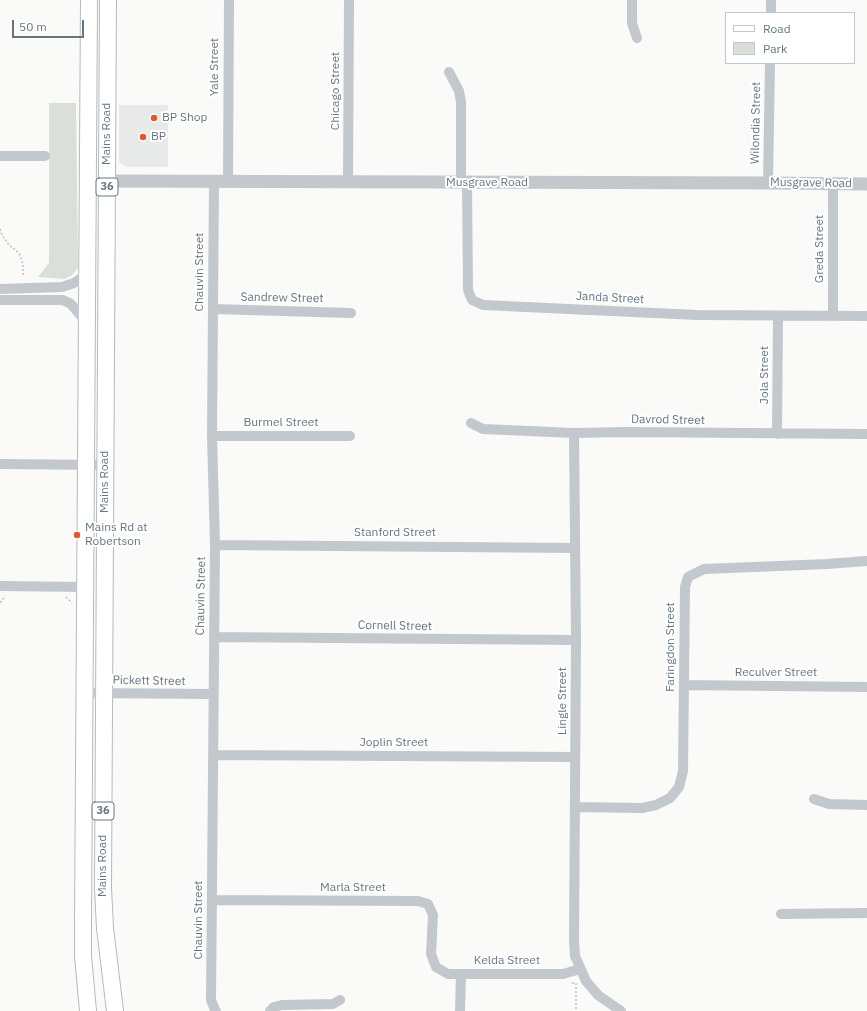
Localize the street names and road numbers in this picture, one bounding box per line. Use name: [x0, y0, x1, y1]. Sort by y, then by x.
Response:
street label: Yale Street: [208, 38, 222, 96]
street label: Chicago Street: [329, 52, 343, 130]
street label: Wilondia Street: [748, 82, 764, 164]
street label: Mains Road: [100, 103, 114, 165]
street label: Musgrave Road: [770, 175, 852, 191]
street label: Musgrave Road: [446, 176, 528, 190]
road number: 36: [96, 178, 118, 196]
street label: Greda Street: [813, 215, 827, 283]
street label: Chauvin Street: [193, 233, 207, 311]
street label: Janda Street: [575, 289, 645, 307]
street label: Sandrew Street: [240, 290, 324, 306]
street label: Jola Street: [758, 346, 772, 404]
street label: Davrod Street: [631, 412, 705, 428]
street label: Burmel Street: [243, 416, 319, 430]
street label: Mains Road: [98, 451, 112, 513]
street label: Stanford Street: [354, 526, 436, 540]
street label: Chauvin Street: [193, 556, 209, 636]
street label: Faringdon Street: [664, 602, 678, 692]
street label: Cornell Street: [358, 618, 432, 634]
street label: Reculver Street: [735, 666, 817, 680]
street label: Lingle Street: [556, 667, 570, 735]
street label: Pickett Street: [112, 673, 186, 689]
street label: Joplin Street: [360, 736, 428, 750]
road number: 36: [92, 802, 114, 820]
street label: Mains Road: [96, 835, 110, 897]
street label: Chauvin Street: [192, 881, 206, 959]
street label: Marla Street: [320, 881, 386, 895]
street label: Kelda Street: [474, 954, 540, 968]

